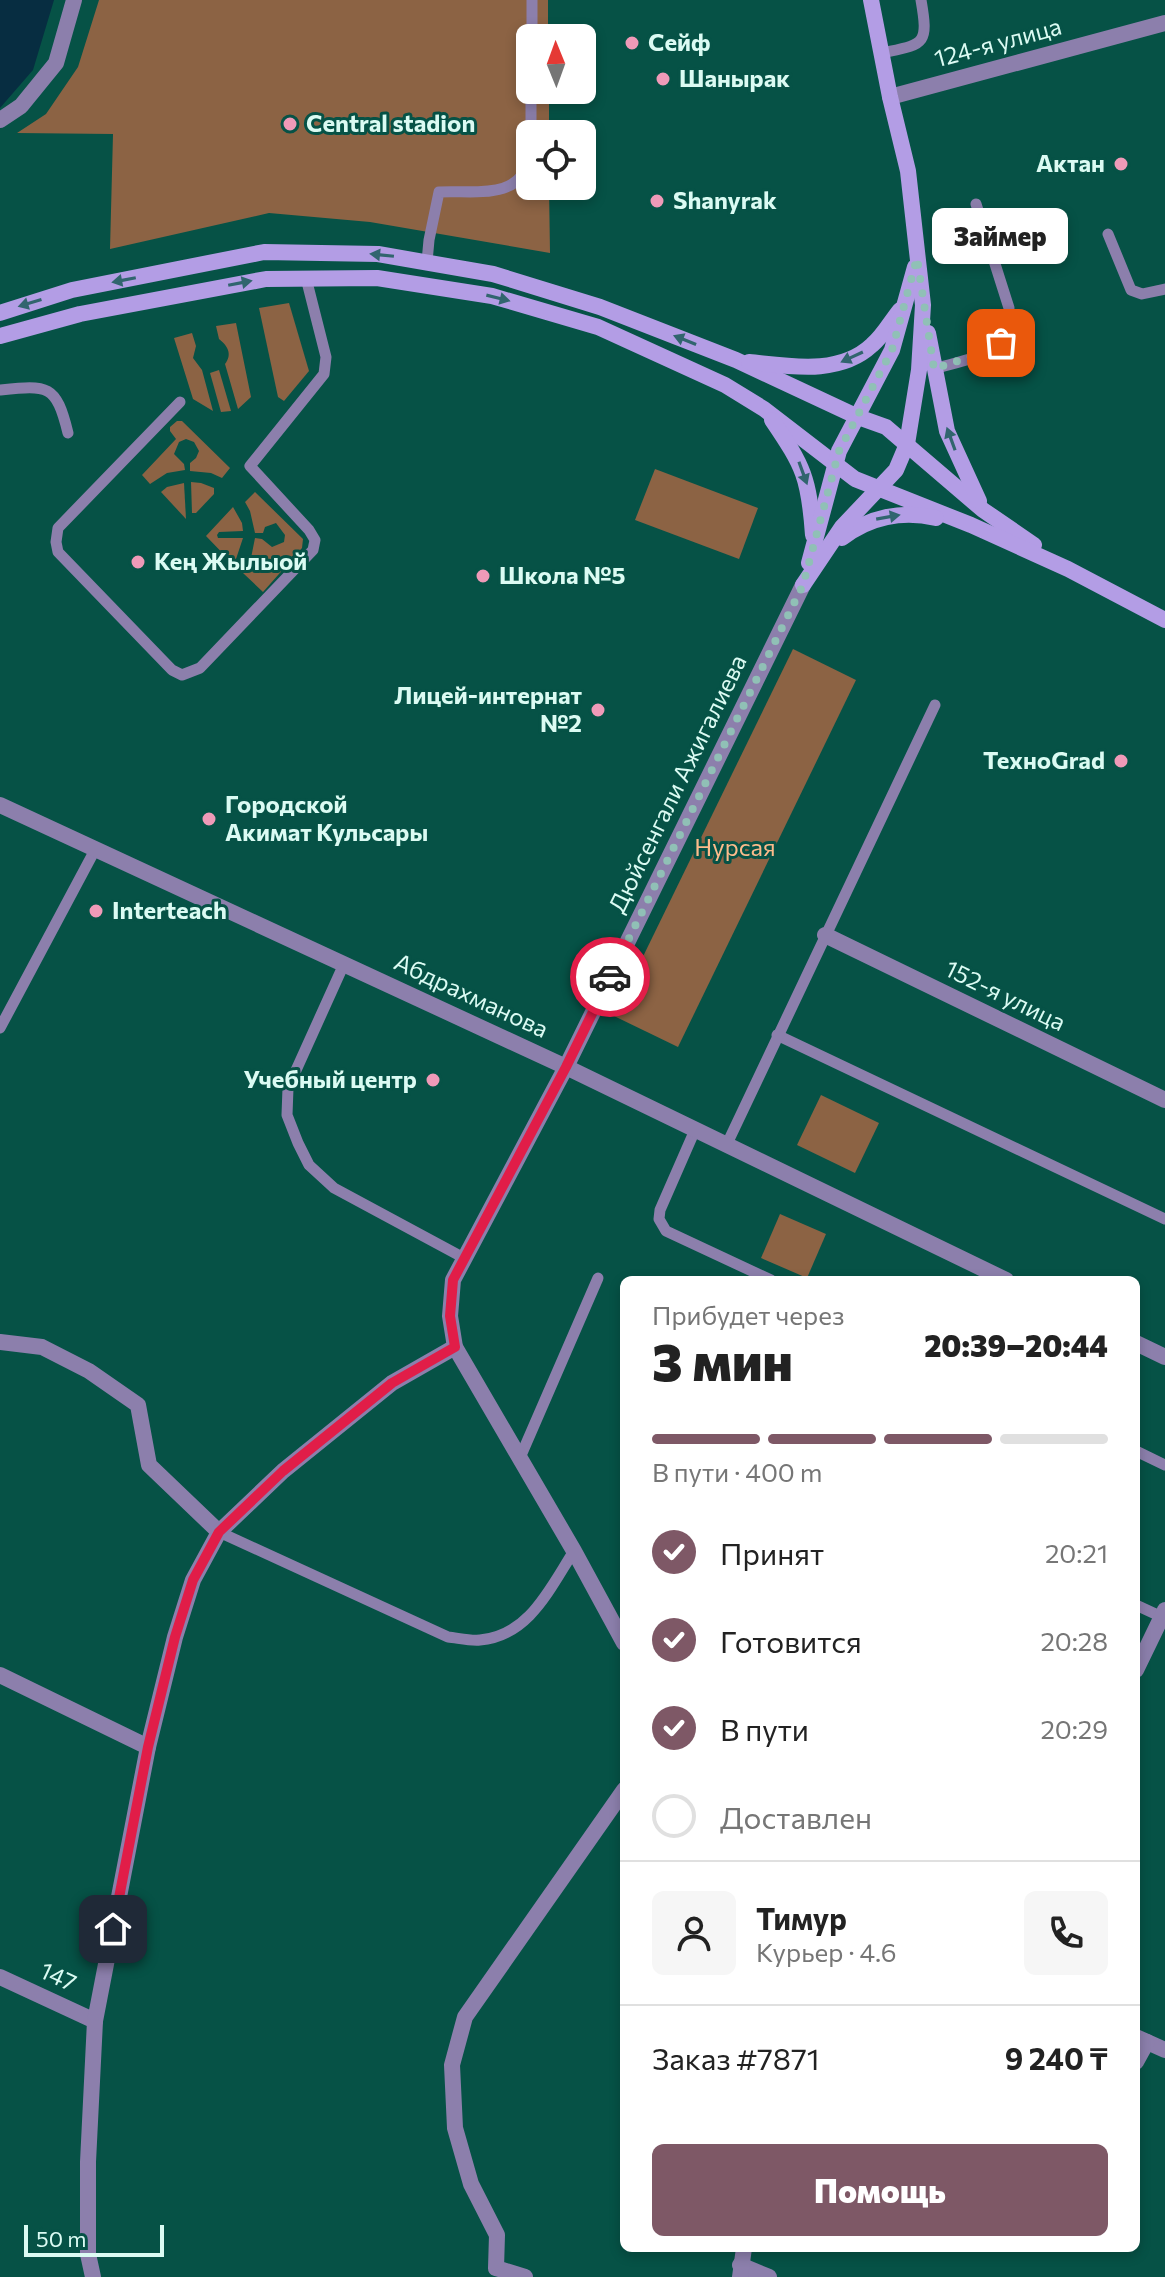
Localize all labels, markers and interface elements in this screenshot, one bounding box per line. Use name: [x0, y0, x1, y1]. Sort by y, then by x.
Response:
street label: 124-я улица: [931, 11, 1064, 72]
north arrow: [516, 24, 596, 104]
map controls: [516, 24, 596, 200]
place label: Сейф: [648, 27, 711, 56]
marker: Сейф: [623, 34, 641, 52]
place label: Шанырак: [679, 63, 790, 92]
marker: Шанырак: [654, 70, 672, 88]
place label: Central stadion: [306, 108, 475, 137]
marker: Central stadion: [281, 115, 299, 133]
button: locate: [516, 120, 596, 200]
place label: Актан: [1036, 148, 1105, 177]
marker: Актан: [1112, 155, 1130, 173]
place label: Shanyrak: [673, 185, 777, 214]
marker: Shanyrak: [648, 192, 666, 210]
callout: Займер: [933, 207, 1069, 263]
text: Займер: [953, 220, 1047, 251]
one-way arrow: [369, 248, 394, 261]
one-way arrow: [112, 274, 137, 287]
one-way arrow: [228, 277, 253, 289]
one-way arrow: [485, 293, 510, 305]
one-way arrow: [18, 298, 42, 310]
pin: [967, 309, 1035, 377]
icon: bag: [979, 321, 1023, 365]
one-way arrow: [673, 333, 697, 346]
one-way arrow: [840, 350, 863, 363]
one-way arrow: [944, 427, 957, 451]
one-way arrow: [797, 461, 810, 485]
one-way arrow: [876, 511, 901, 523]
place label: Кең Жылыой: [154, 546, 307, 575]
marker: Кең Жылыой: [129, 553, 147, 571]
place label: Школа №5: [499, 560, 626, 589]
marker: Школа №5: [474, 567, 492, 585]
street label: Дюйсенгали Ажигалиева: [601, 650, 752, 917]
place label: Лицей-интернат №2: [394, 680, 582, 737]
marker: Лицей-интернат №2: [589, 701, 607, 719]
place label: ТехноGrad: [983, 745, 1105, 774]
marker: ТехноGrad: [1112, 752, 1130, 770]
place label: Городской Акимат Кульсары: [225, 789, 428, 846]
marker: Городской Акимат Кульсары: [200, 810, 218, 828]
park label: Нурсая: [694, 832, 776, 861]
place label: Interteach: [112, 895, 227, 924]
marker: Interteach: [87, 902, 105, 920]
courier: [570, 937, 650, 1017]
street label: Абдрахманова: [390, 946, 553, 1043]
street label: 152-я улица: [941, 953, 1071, 1036]
icon: car: [588, 955, 632, 999]
place label: Учебный центр: [243, 1064, 417, 1093]
marker: Учебный центр: [424, 1071, 442, 1089]
text: Прибудет через: [652, 1299, 845, 1330]
text: 20:39–20:44: [924, 1326, 1108, 1363]
text: 3 мин: [652, 1328, 793, 1392]
text: В пути · 400 m: [652, 1456, 822, 1487]
icon: check: [652, 1530, 696, 1574]
text: Принят: [720, 1534, 824, 1571]
text: 20:21: [1045, 1537, 1108, 1568]
icon: check: [652, 1618, 696, 1662]
text: Готовится: [720, 1622, 862, 1659]
text: 20:28: [1040, 1625, 1108, 1656]
icon: check: [652, 1706, 696, 1750]
text: В пути: [720, 1710, 809, 1747]
text: 20:29: [1040, 1713, 1108, 1744]
text: Доставлен: [720, 1798, 872, 1835]
button: person: [652, 1891, 736, 1975]
button: phone: [1024, 1891, 1108, 1975]
pin: [79, 1895, 147, 1963]
text: Тимур: [756, 1899, 847, 1936]
icon: home: [91, 1907, 135, 1951]
text: Курьер · 4.6: [756, 1936, 896, 1967]
street label: 147: [36, 1955, 81, 1997]
text: Заказ #7871: [652, 2039, 820, 2076]
text: 9 240 ₸: [1005, 2039, 1108, 2076]
button: Помощь: [652, 2144, 1108, 2236]
scale bar: [24, 2221, 164, 2257]
text: 50 m: [36, 2225, 86, 2252]

